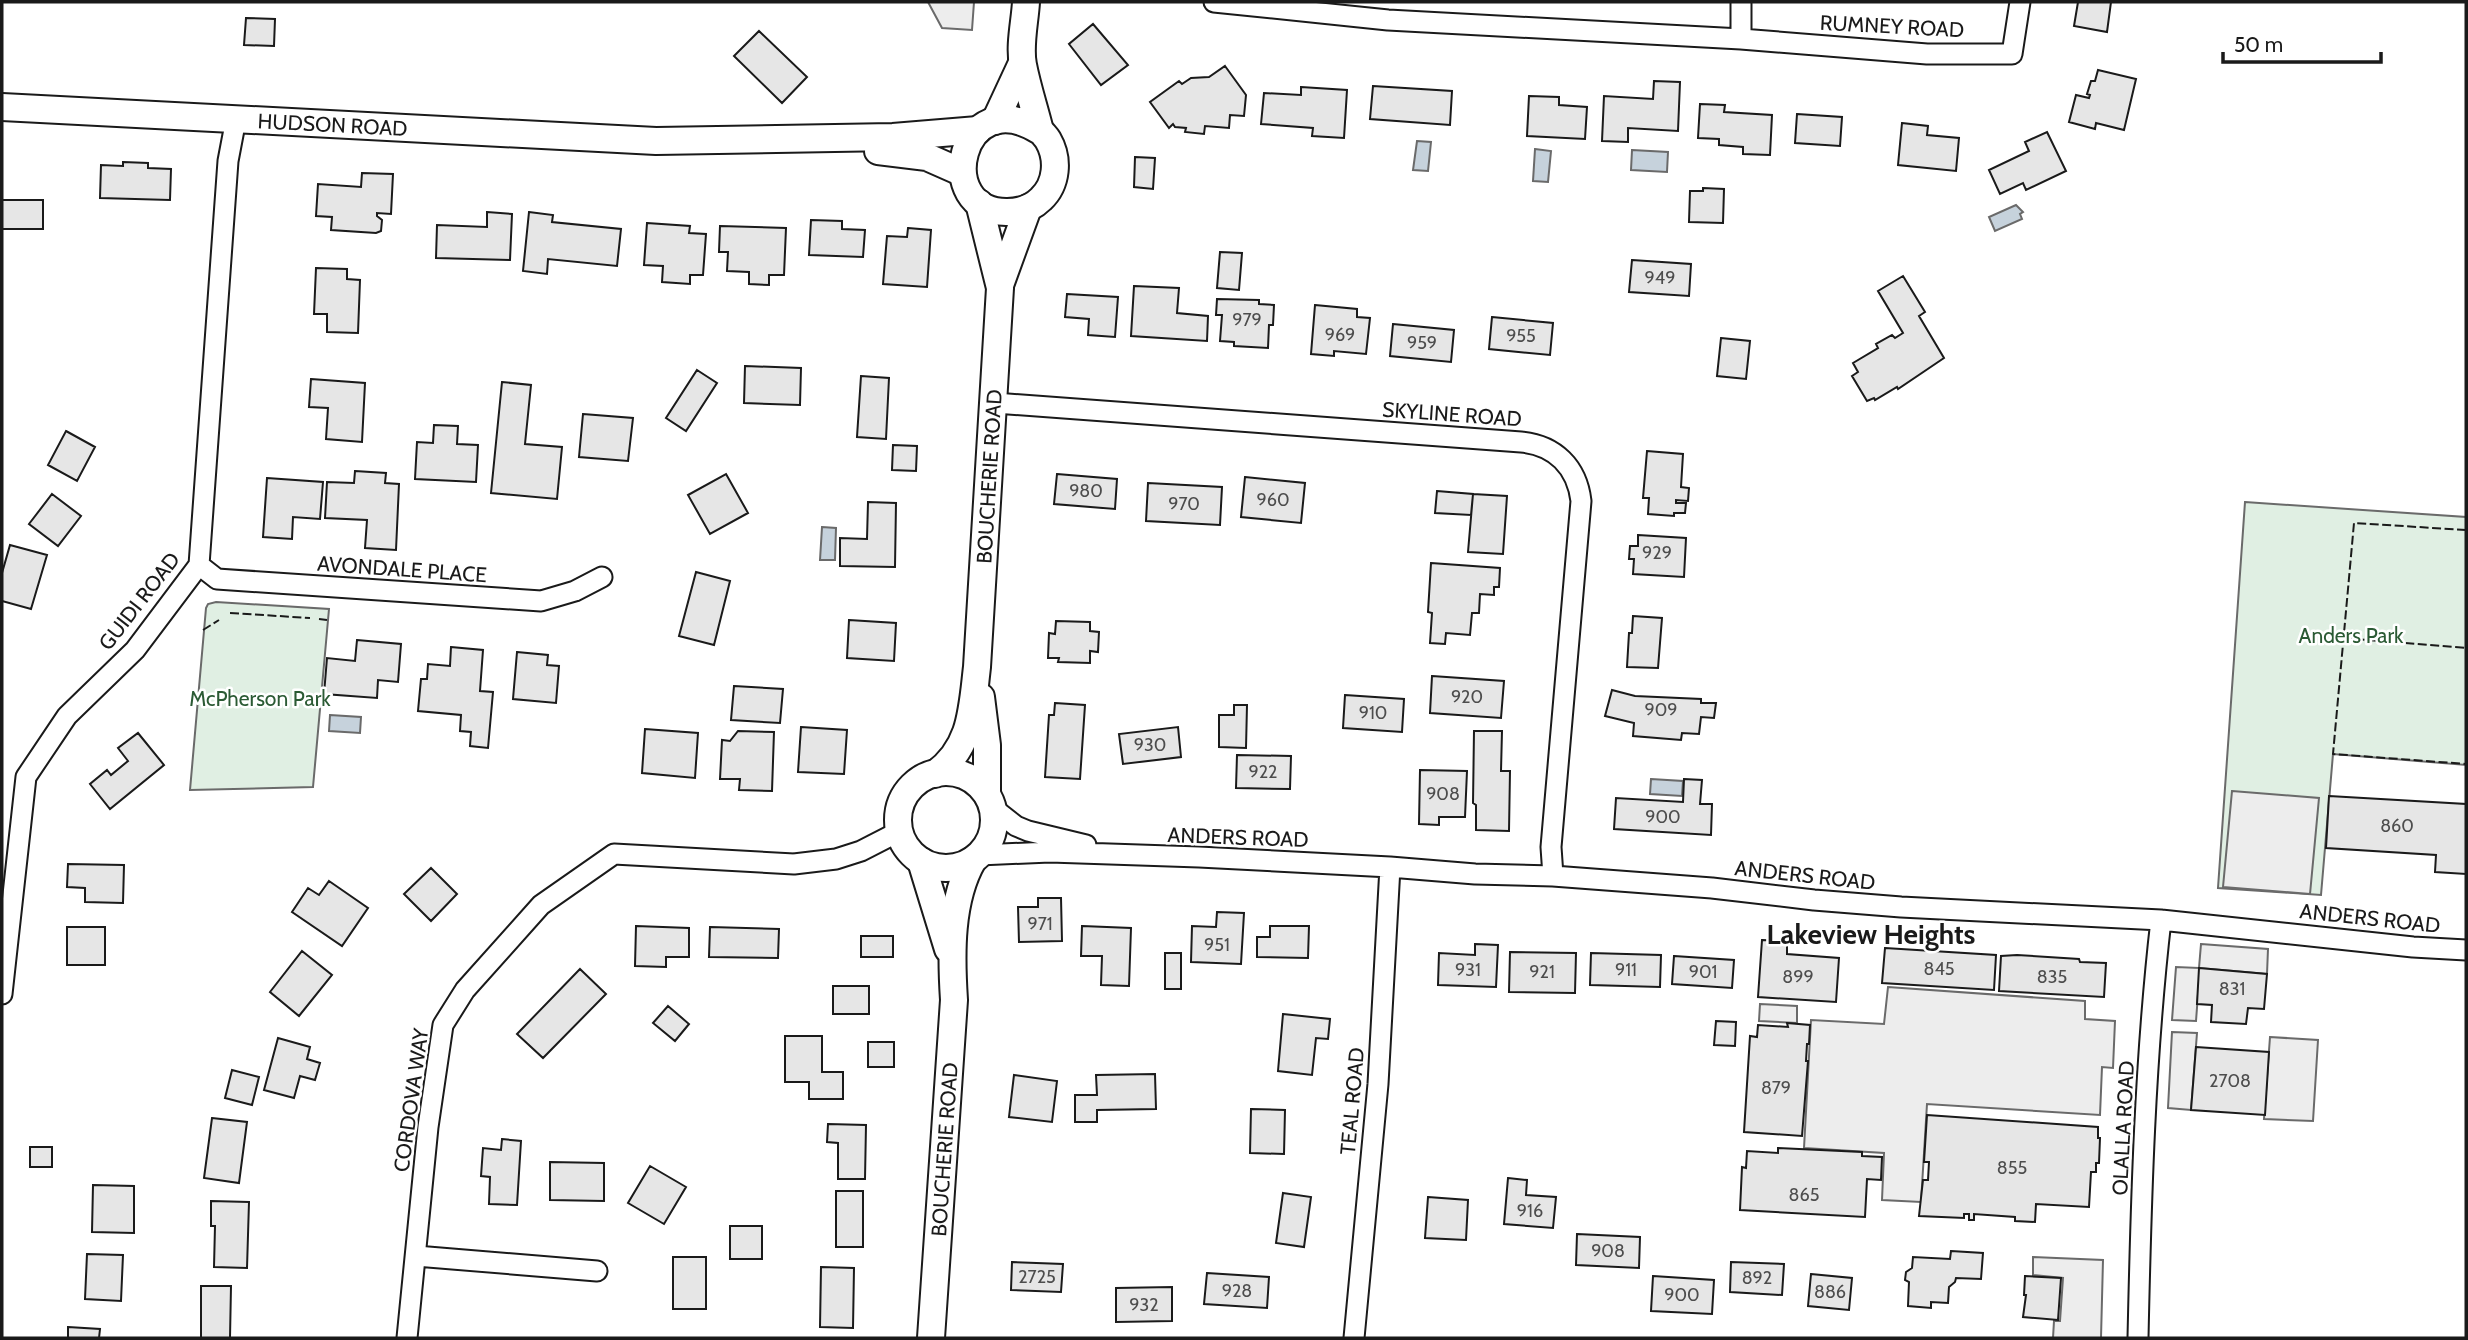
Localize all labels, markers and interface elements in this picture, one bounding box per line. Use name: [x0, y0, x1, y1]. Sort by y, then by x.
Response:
street label: RUMNEY ROAD: [1819, 10, 1965, 42]
scale bar: [2223, 21, 2380, 65]
text: 50 m: [2234, 32, 2283, 57]
street label: HUDSON ROAD: [257, 108, 408, 141]
house number: 949: [1645, 267, 1675, 289]
house number: 979: [1232, 309, 1262, 331]
house number: 969: [1325, 324, 1355, 346]
house number: 955: [1506, 325, 1536, 347]
house number: 959: [1407, 332, 1437, 354]
street label: BOUCHERIE ROAD: [971, 389, 1006, 564]
street label: SKYLINE ROAD: [1381, 397, 1523, 431]
house number: 980: [1069, 480, 1103, 502]
house number: 960: [1256, 489, 1290, 511]
house number: 970: [1168, 493, 1200, 515]
house number: 929: [1642, 542, 1672, 564]
street label: GUIDI ROAD: [93, 547, 185, 655]
street label: AVONDALE PLACE: [316, 551, 488, 587]
park label: Anders Park: [2299, 623, 2404, 648]
park label: McPherson Park: [189, 686, 331, 711]
house number: 920: [1451, 686, 1483, 708]
house number: 909: [1644, 699, 1678, 721]
house number: 910: [1359, 702, 1387, 724]
house number: 930: [1134, 734, 1166, 756]
house number: 922: [1248, 761, 1278, 783]
house number: 908: [1426, 783, 1460, 805]
house number: 900: [1645, 806, 1681, 828]
house number: 860: [2380, 815, 2414, 837]
street label: ANDERS ROAD: [1167, 822, 1309, 852]
street label: ANDERS ROAD: [1734, 855, 1876, 895]
street label: ANDERS ROAD: [2299, 898, 2441, 938]
house number: 971: [1027, 913, 1053, 935]
district label: Lakeview Heights: [1767, 917, 1976, 951]
house number: 951: [1204, 934, 1230, 956]
house number: 845: [1923, 958, 1955, 980]
house number: 931: [1455, 959, 1481, 981]
house number: 911: [1615, 959, 1637, 981]
house number: 921: [1529, 961, 1555, 983]
house number: 901: [1689, 961, 1717, 983]
house number: 899: [1782, 966, 1814, 988]
house number: 835: [2037, 966, 2067, 988]
house number: 831: [2219, 978, 2245, 1000]
street label: CORDOVA WAY: [389, 1026, 434, 1173]
street label: TEAL ROAD: [1335, 1046, 1369, 1156]
street label: OLALLA ROAD: [2107, 1060, 2139, 1196]
street label: BOUCHERIE ROAD: [925, 1061, 962, 1237]
house number: 2708: [2209, 1070, 2251, 1092]
house number: 879: [1761, 1077, 1791, 1099]
house number: 855: [1997, 1157, 2027, 1179]
house number: 865: [1789, 1184, 1819, 1206]
house number: 916: [1517, 1200, 1543, 1222]
house number: 908: [1591, 1240, 1625, 1262]
house number: 2725: [1018, 1266, 1056, 1288]
house number: 892: [1742, 1267, 1772, 1289]
house number: 928: [1222, 1280, 1252, 1302]
house number: 886: [1814, 1281, 1846, 1303]
house number: 900: [1664, 1284, 1700, 1306]
house number: 932: [1129, 1294, 1159, 1316]

